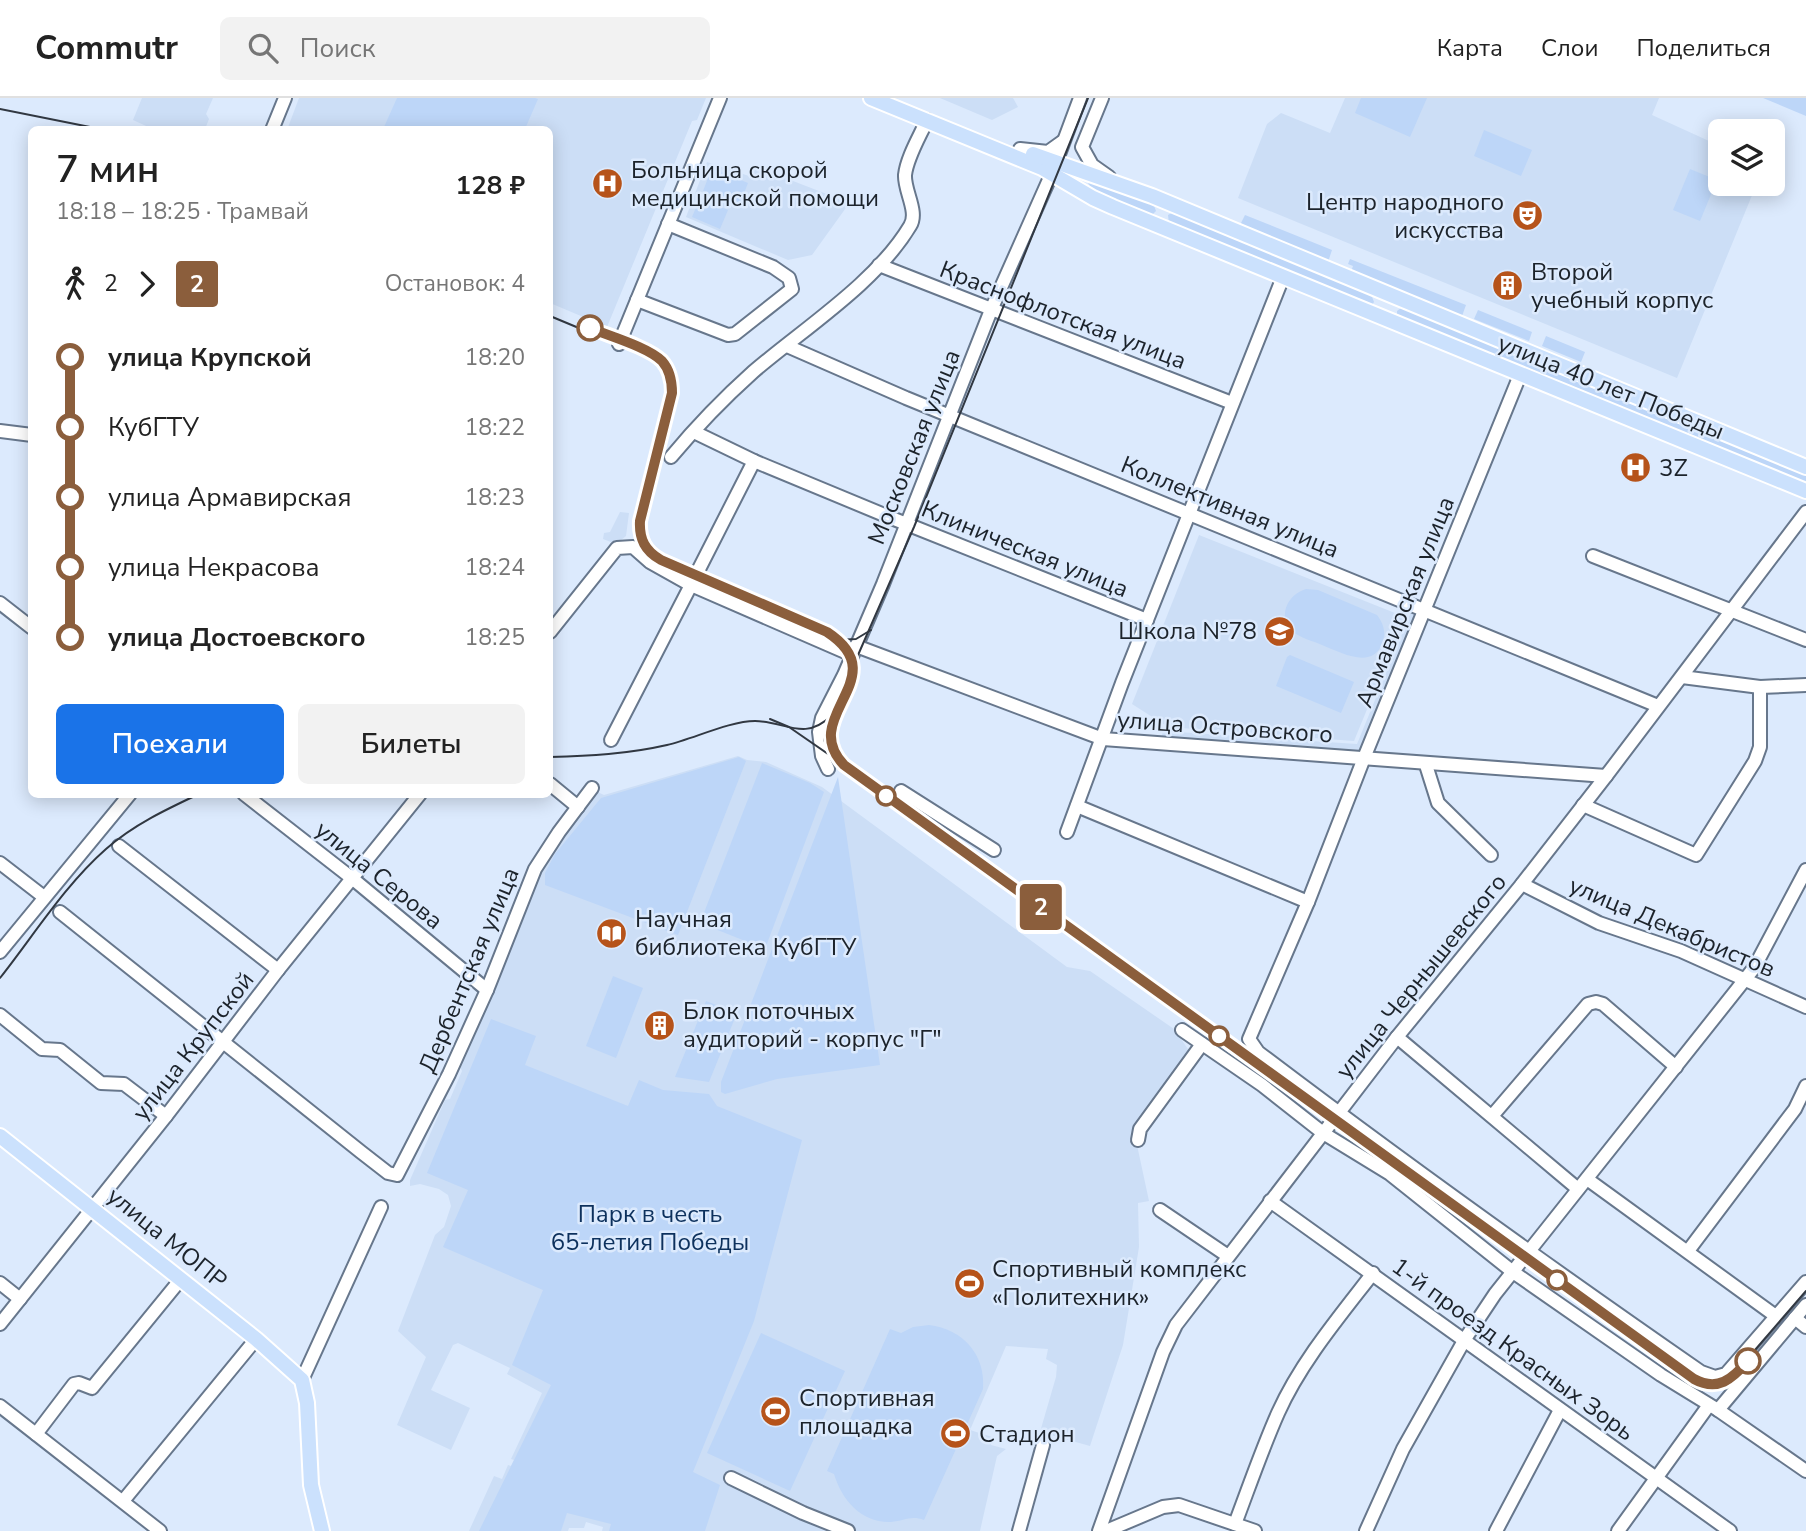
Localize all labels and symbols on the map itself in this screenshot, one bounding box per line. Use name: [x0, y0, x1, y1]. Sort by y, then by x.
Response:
place label: Больница скорой медицинской помощи: [631, 154, 879, 214]
hospital icon: Больница скорой медицинской помощи: [591, 167, 625, 201]
place label: Центр народного искусства: [1306, 186, 1504, 246]
theatre icon: Центр народного искусства: [1510, 199, 1544, 233]
street label: Краснофлотская улица: [935, 253, 1191, 377]
place label: Второй учебный корпус: [1531, 256, 1713, 316]
building icon: Второй учебный корпус: [1491, 269, 1525, 303]
unlabelled marker: [577, 315, 603, 341]
street label: улица 40 лет Победы: [1493, 327, 1729, 447]
street label: Московская улица: [860, 345, 968, 549]
street label: Коллективная улица: [1116, 449, 1344, 565]
hospital icon: 3Z: [1619, 451, 1653, 485]
place label: 3Z: [1659, 452, 1688, 484]
street label: Армавирская улица: [1348, 492, 1462, 712]
street label: Клиническая улица: [917, 493, 1133, 605]
school or university icon: Школа №78: [1263, 614, 1297, 648]
place label: Школа №78: [1118, 615, 1257, 647]
street label: улица Островского: [1116, 704, 1334, 750]
unlabelled marker: [876, 786, 896, 806]
street label: улица Серова: [308, 814, 450, 936]
street label: Дербентская улица: [411, 862, 527, 1078]
street label: улица Чернышевского: [1328, 867, 1514, 1085]
street label: улица Декабристов: [1564, 869, 1780, 985]
line badge: 2: [1018, 884, 1064, 930]
place label: Научная библиотека КубГТУ: [635, 903, 857, 963]
library icon: Научная библиотека КубГТУ: [595, 916, 629, 950]
street label: улица Крупской: [125, 965, 261, 1127]
place label: Блок поточных аудиторий - корпус "Г": [683, 995, 942, 1055]
building icon: Блок поточных аудиторий - корпус "Г": [643, 1008, 677, 1042]
unlabelled marker: [1209, 1026, 1229, 1046]
street label: улица МОПР: [100, 1180, 234, 1296]
park label: Парк в честь 65-летия Победы: [551, 1198, 749, 1258]
street label: 1-й проезд Красных Зорь: [1385, 1250, 1641, 1448]
place label: Спортивный комплекс «Политехник»: [992, 1253, 1246, 1313]
sports icon: Спортивный комплекс «Политехник»: [952, 1266, 986, 1300]
unlabelled marker: [1547, 1270, 1567, 1290]
unlabelled marker: [1735, 1348, 1761, 1374]
place label: Спортивная площадка: [799, 1382, 935, 1442]
sports icon: Спортивная площадка: [759, 1395, 793, 1429]
sports icon: Стадион: [939, 1417, 973, 1451]
place label: Стадион: [979, 1418, 1075, 1450]

